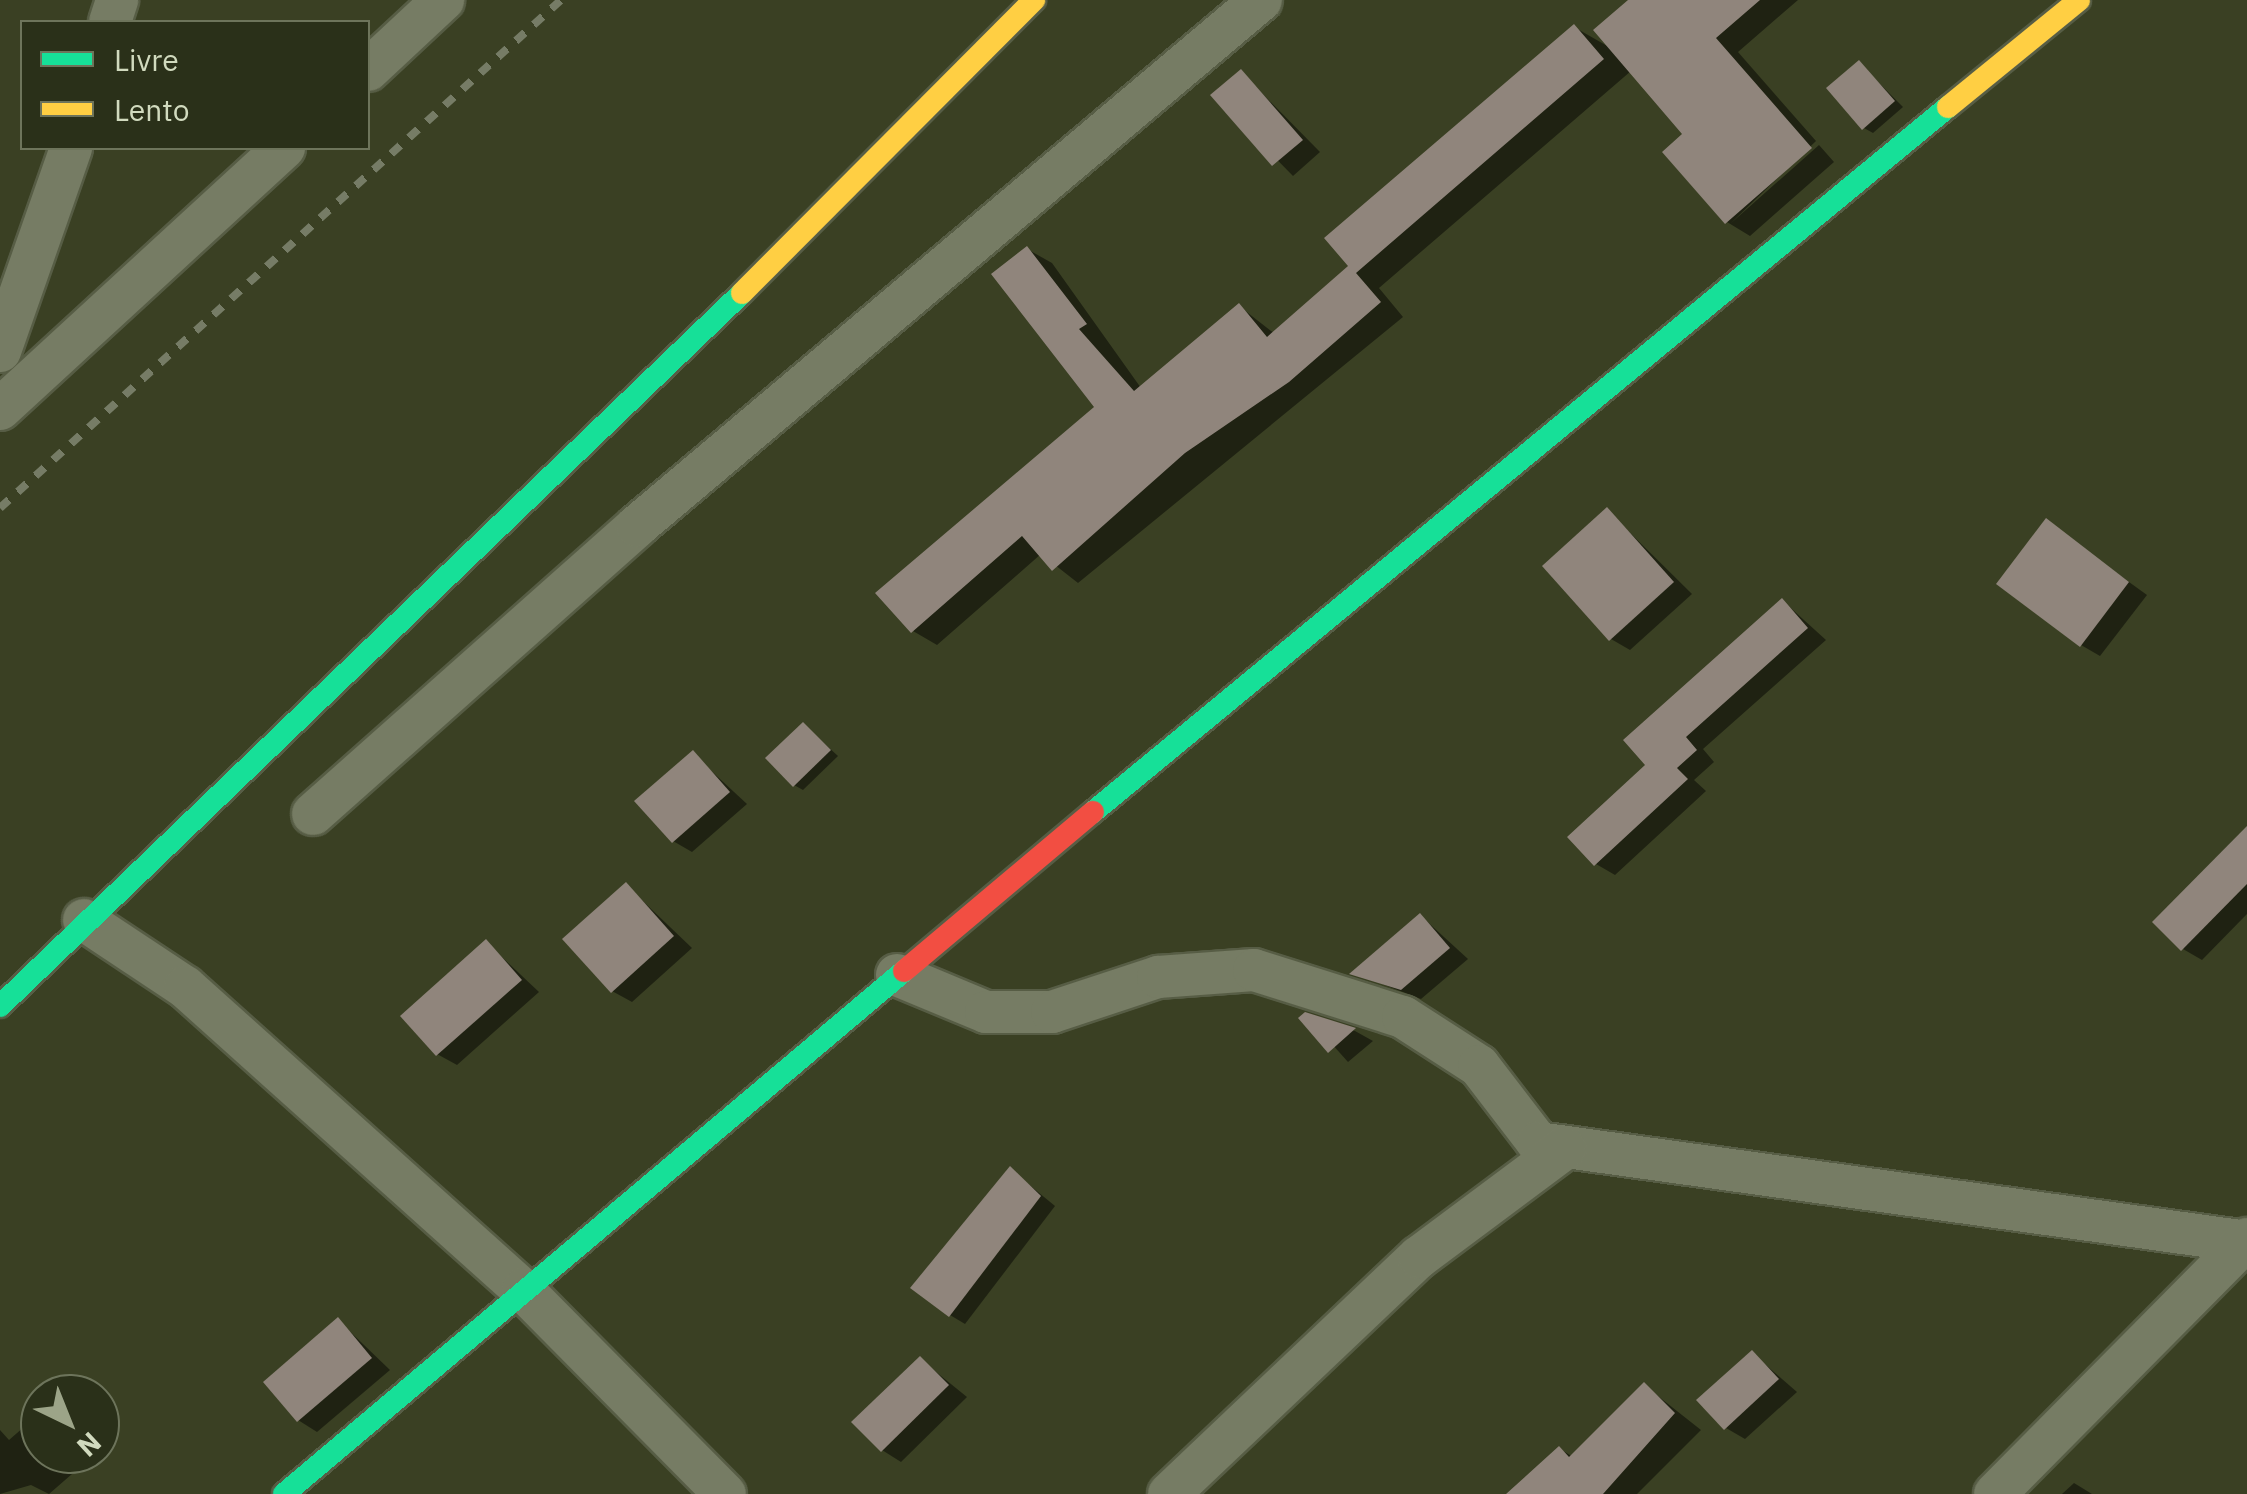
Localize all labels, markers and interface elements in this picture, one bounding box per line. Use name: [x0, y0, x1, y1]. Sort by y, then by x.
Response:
legend: [20, 20, 370, 150]
text: Livre: [114, 40, 179, 79]
text: Lento: [114, 90, 189, 129]
north arrow: [20, 1374, 120, 1474]
text: N: [69, 1424, 109, 1465]

